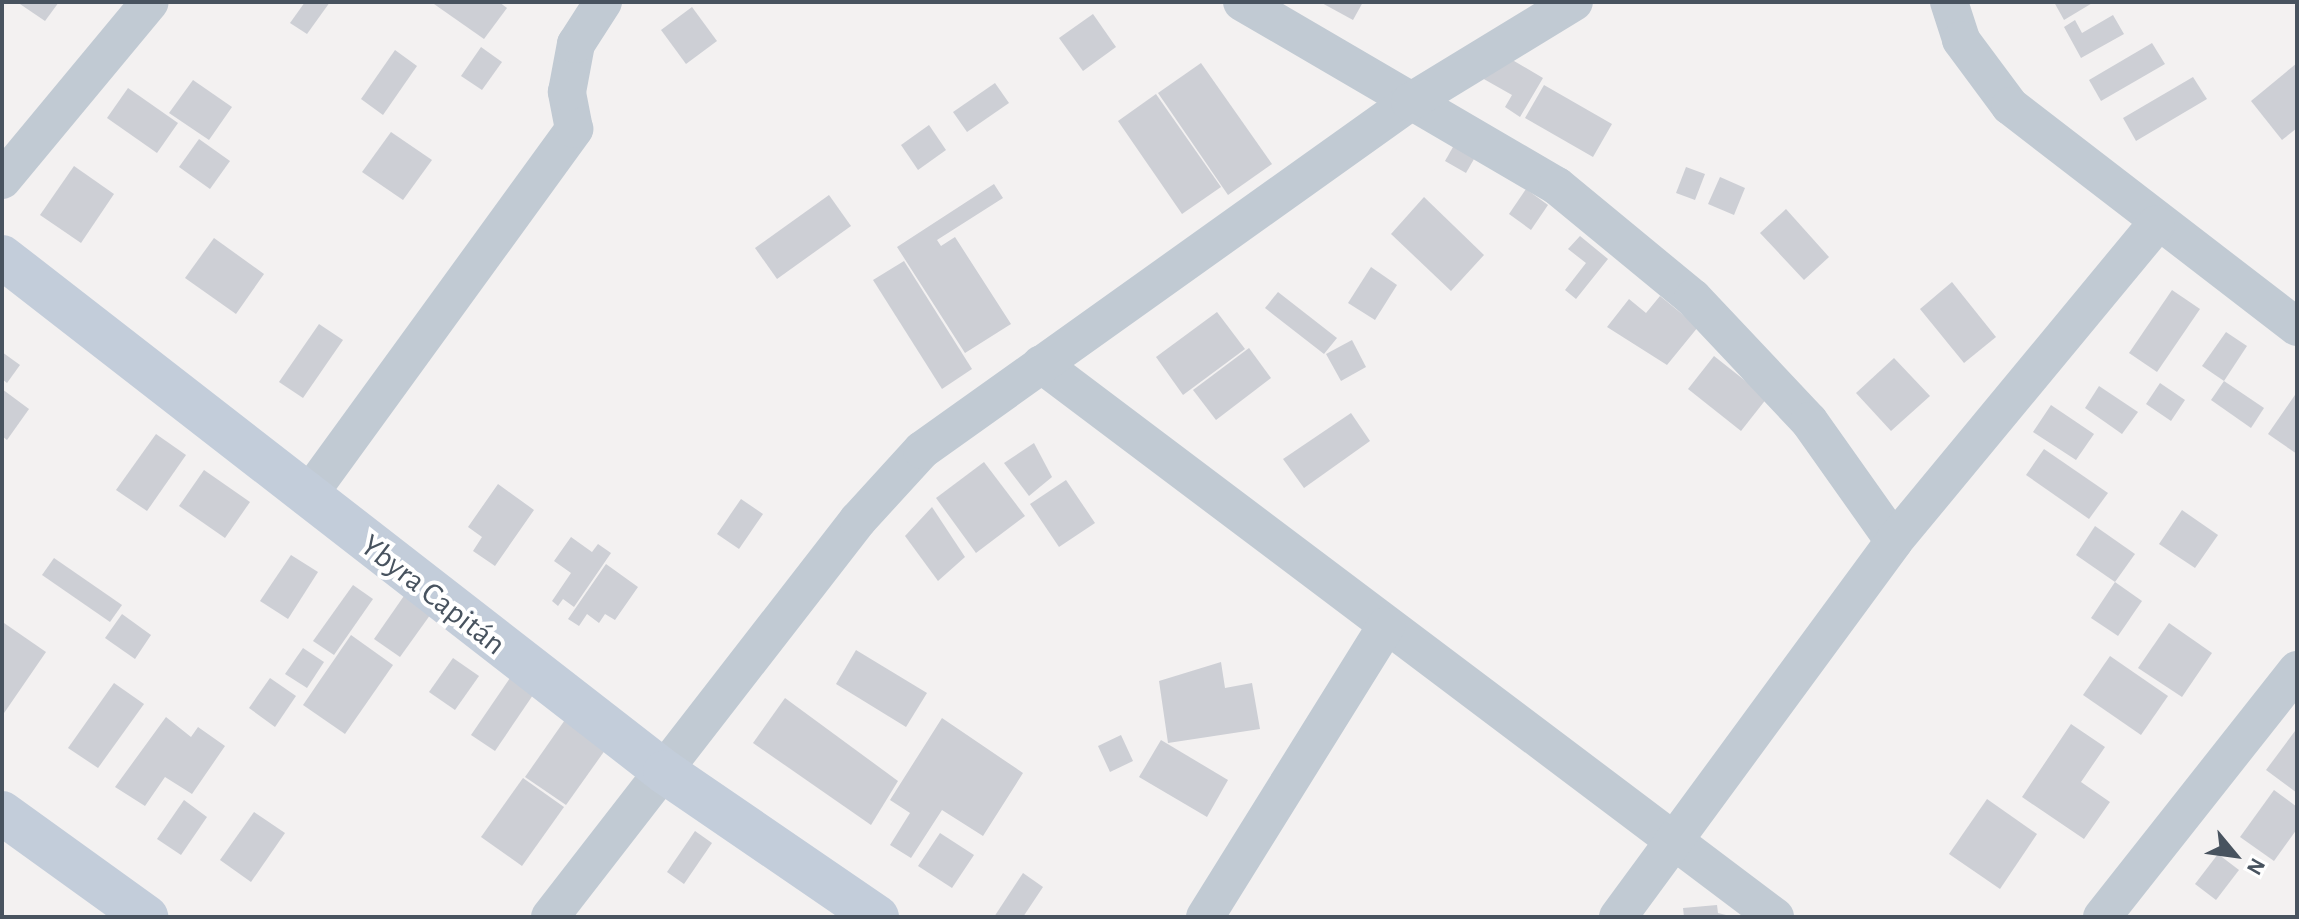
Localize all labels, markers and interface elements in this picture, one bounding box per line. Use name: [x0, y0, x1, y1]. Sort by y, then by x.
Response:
street label: Ybyra Capitán: [353, 527, 513, 663]
north arrow: [2195, 815, 2275, 895]
text: N: [2243, 855, 2269, 879]

